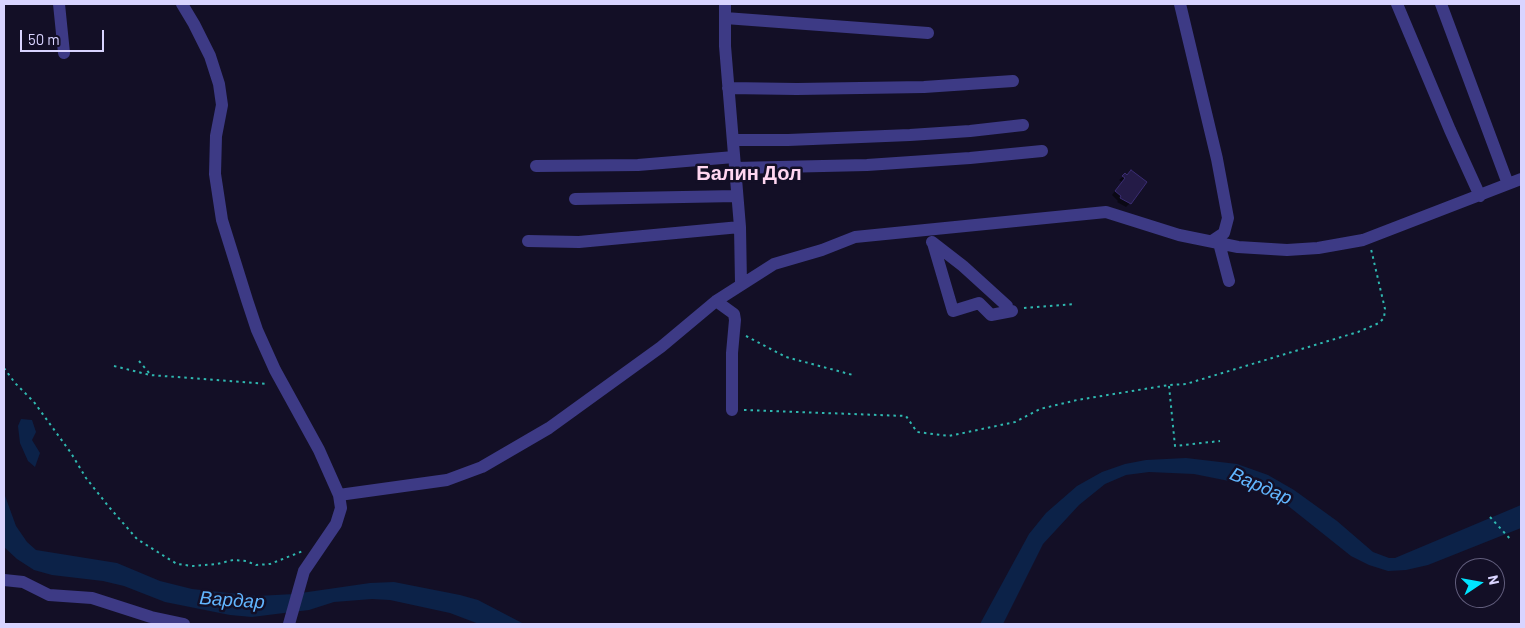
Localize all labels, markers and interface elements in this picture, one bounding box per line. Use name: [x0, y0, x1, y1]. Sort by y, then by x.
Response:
scale bar: [22, 20, 106, 52]
text: 50 m: [28, 30, 60, 48]
district label: Балин Дол: [696, 161, 802, 185]
water label: Вардар: [1226, 462, 1296, 510]
north arrow: [1455, 558, 1505, 608]
text: N: [1485, 574, 1503, 586]
water label: Вардар: [199, 586, 265, 614]

